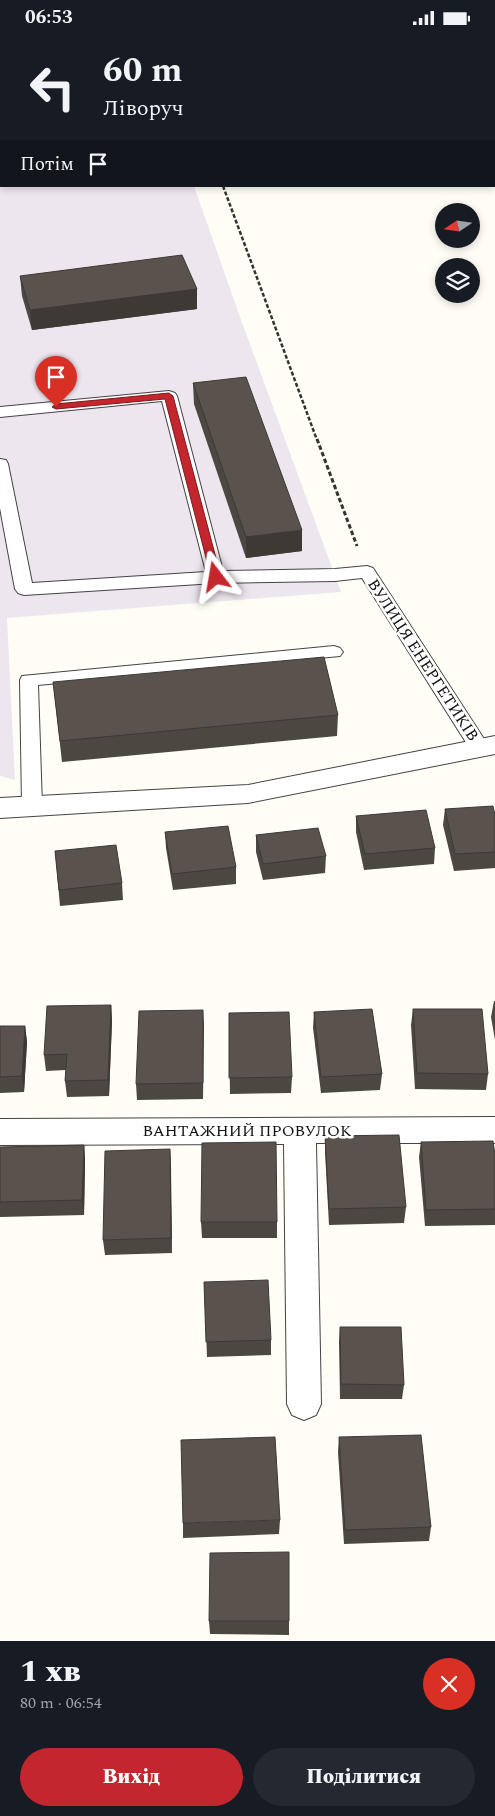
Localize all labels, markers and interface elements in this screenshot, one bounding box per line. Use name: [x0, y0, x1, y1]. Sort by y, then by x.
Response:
text: 06:53: [25, 3, 73, 32]
text: 60 m: [103, 44, 183, 97]
icon: left: [20, 55, 85, 120]
text: Ліворуч: [103, 92, 184, 125]
text: Потім: [20, 150, 74, 179]
icon: arrive: [84, 150, 112, 178]
north arrow: [435, 203, 480, 247]
map controls: [435, 203, 480, 303]
button: layers: [435, 258, 480, 303]
pin: [35, 356, 77, 407]
icon: arrive: [42, 363, 70, 391]
position arrow: [189, 550, 241, 602]
street label: ВУЛИЦЯ ЕНЕРГЕТИКІВ: [361, 574, 485, 746]
street label: ВАНТАЖНИЙ ПРОВУЛОК: [143, 1119, 352, 1143]
text: 1 хв: [20, 1649, 80, 1695]
button: close: [423, 1658, 475, 1710]
text: 80 m · 06:54: [20, 1691, 102, 1715]
button: Вихід: [20, 1748, 243, 1806]
button: Поділитися: [253, 1748, 475, 1806]

